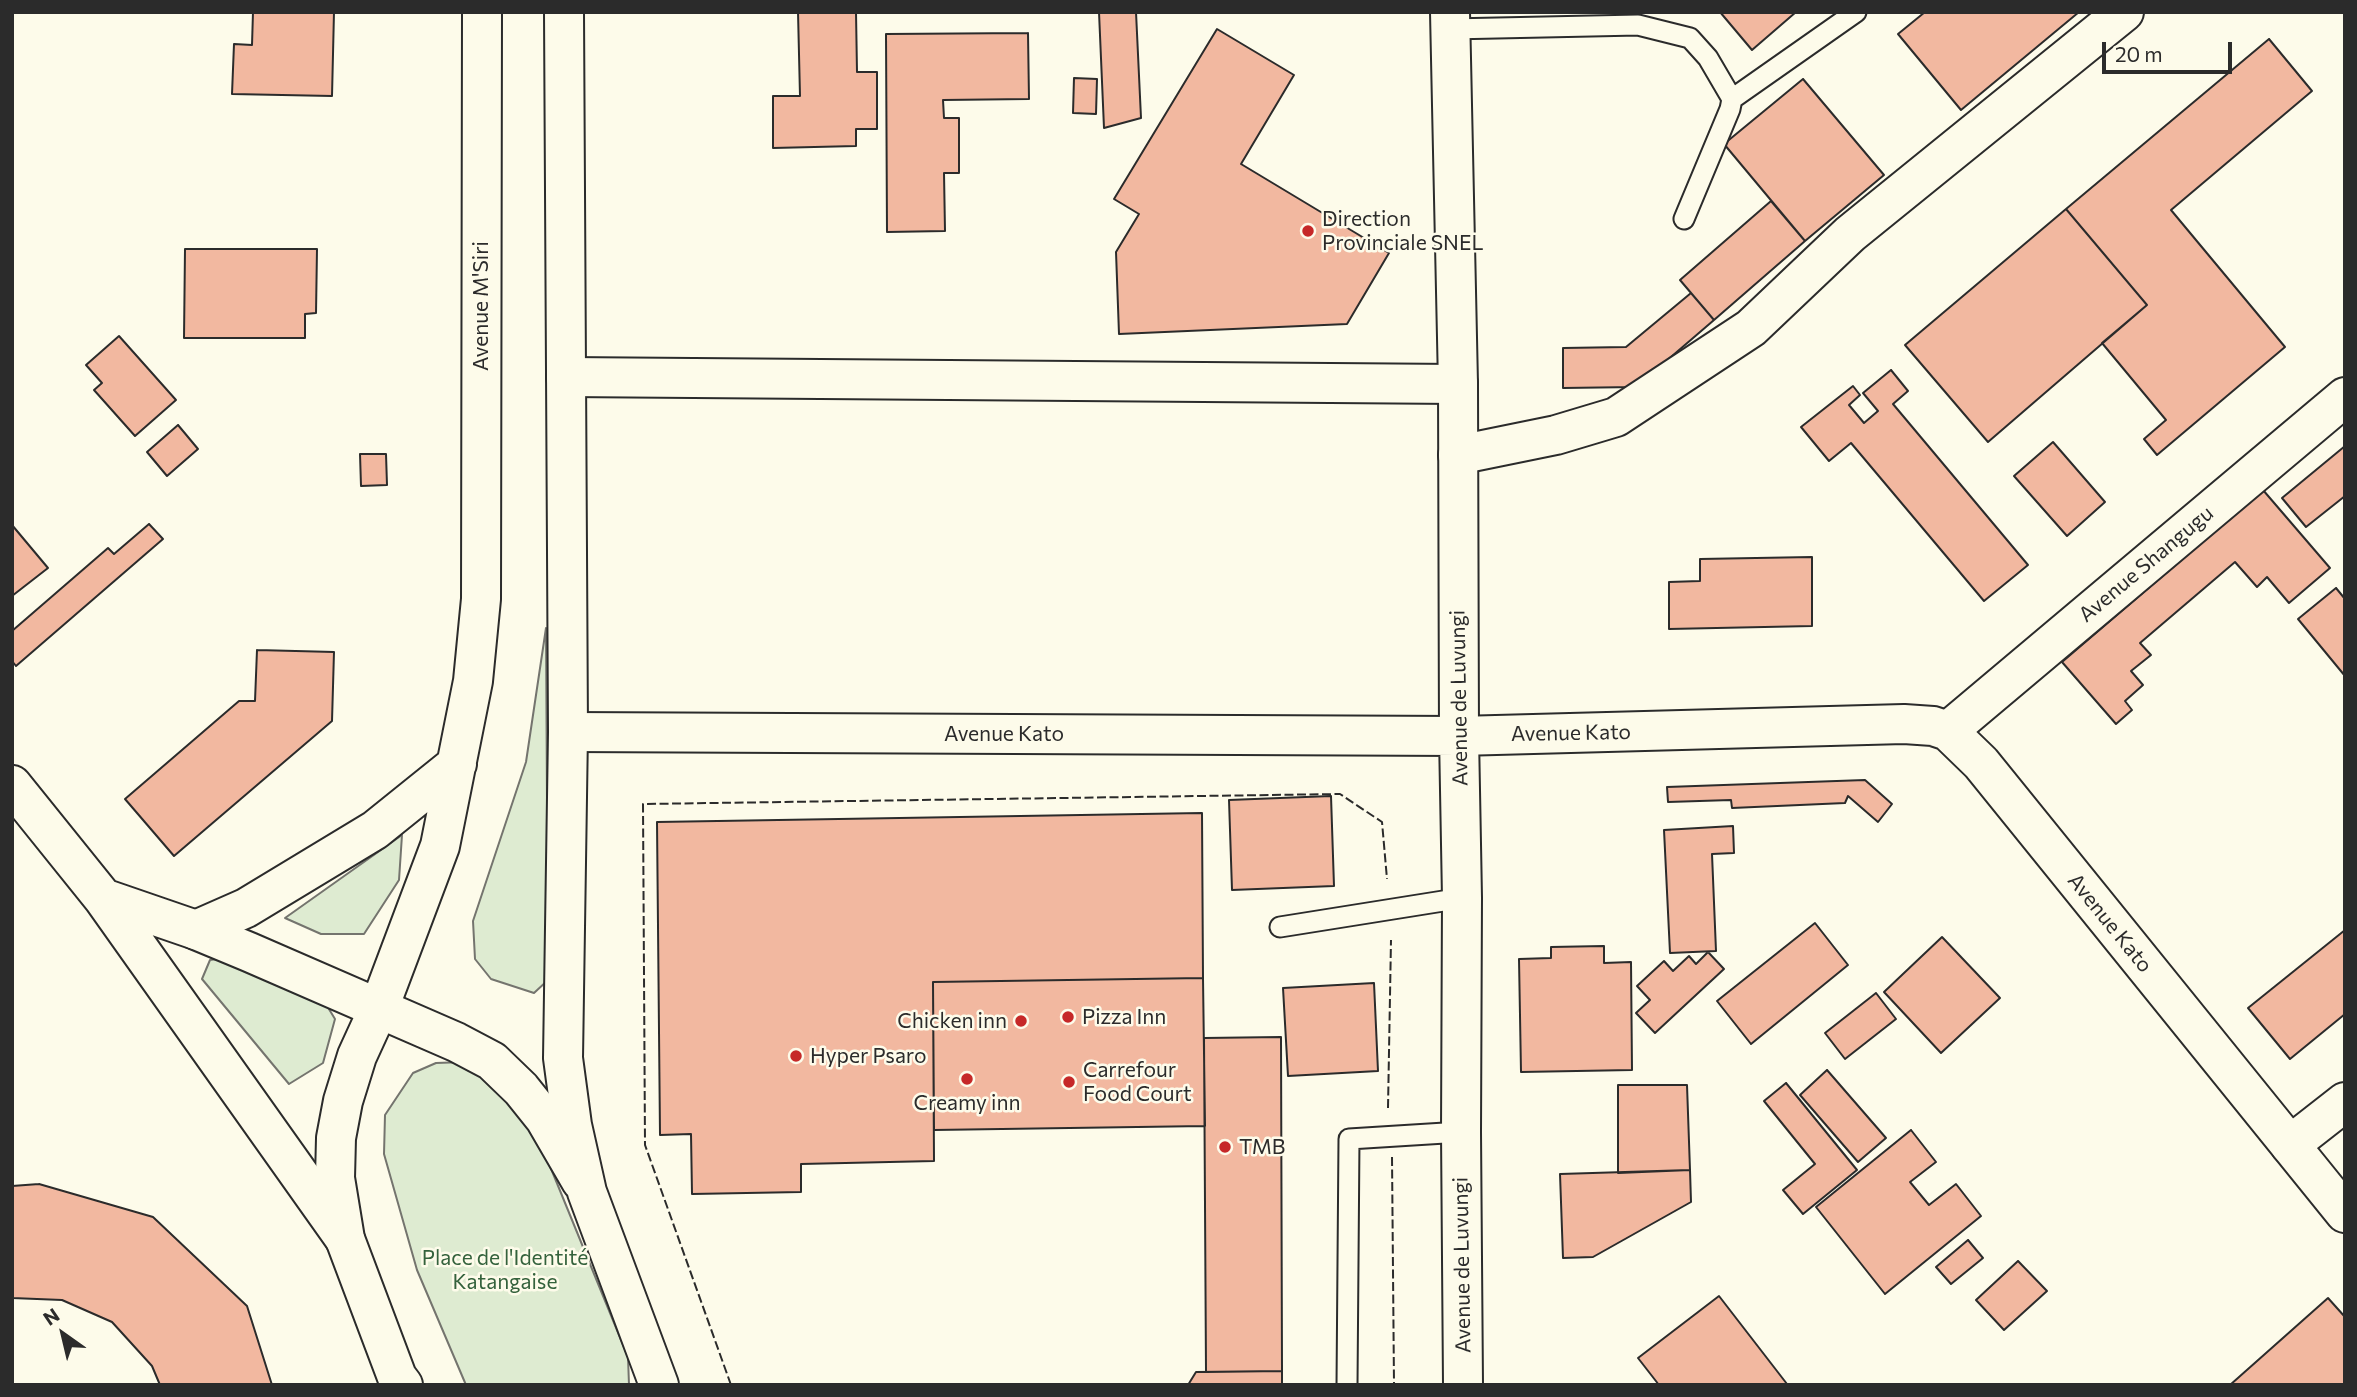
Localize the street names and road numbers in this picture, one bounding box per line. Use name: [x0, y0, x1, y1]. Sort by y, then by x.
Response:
street label: Avenue M'Siri: [468, 241, 494, 371]
street label: Avenue Shangugu: [2074, 500, 2218, 628]
street label: Avenue de Luvungi: [1445, 610, 1473, 786]
street label: Avenue Kato: [1511, 719, 1631, 747]
street label: Avenue Kato: [944, 721, 1064, 747]
street label: Avenue Kato: [2062, 868, 2158, 978]
street label: Avenue de Luvungi: [1448, 1177, 1476, 1353]

